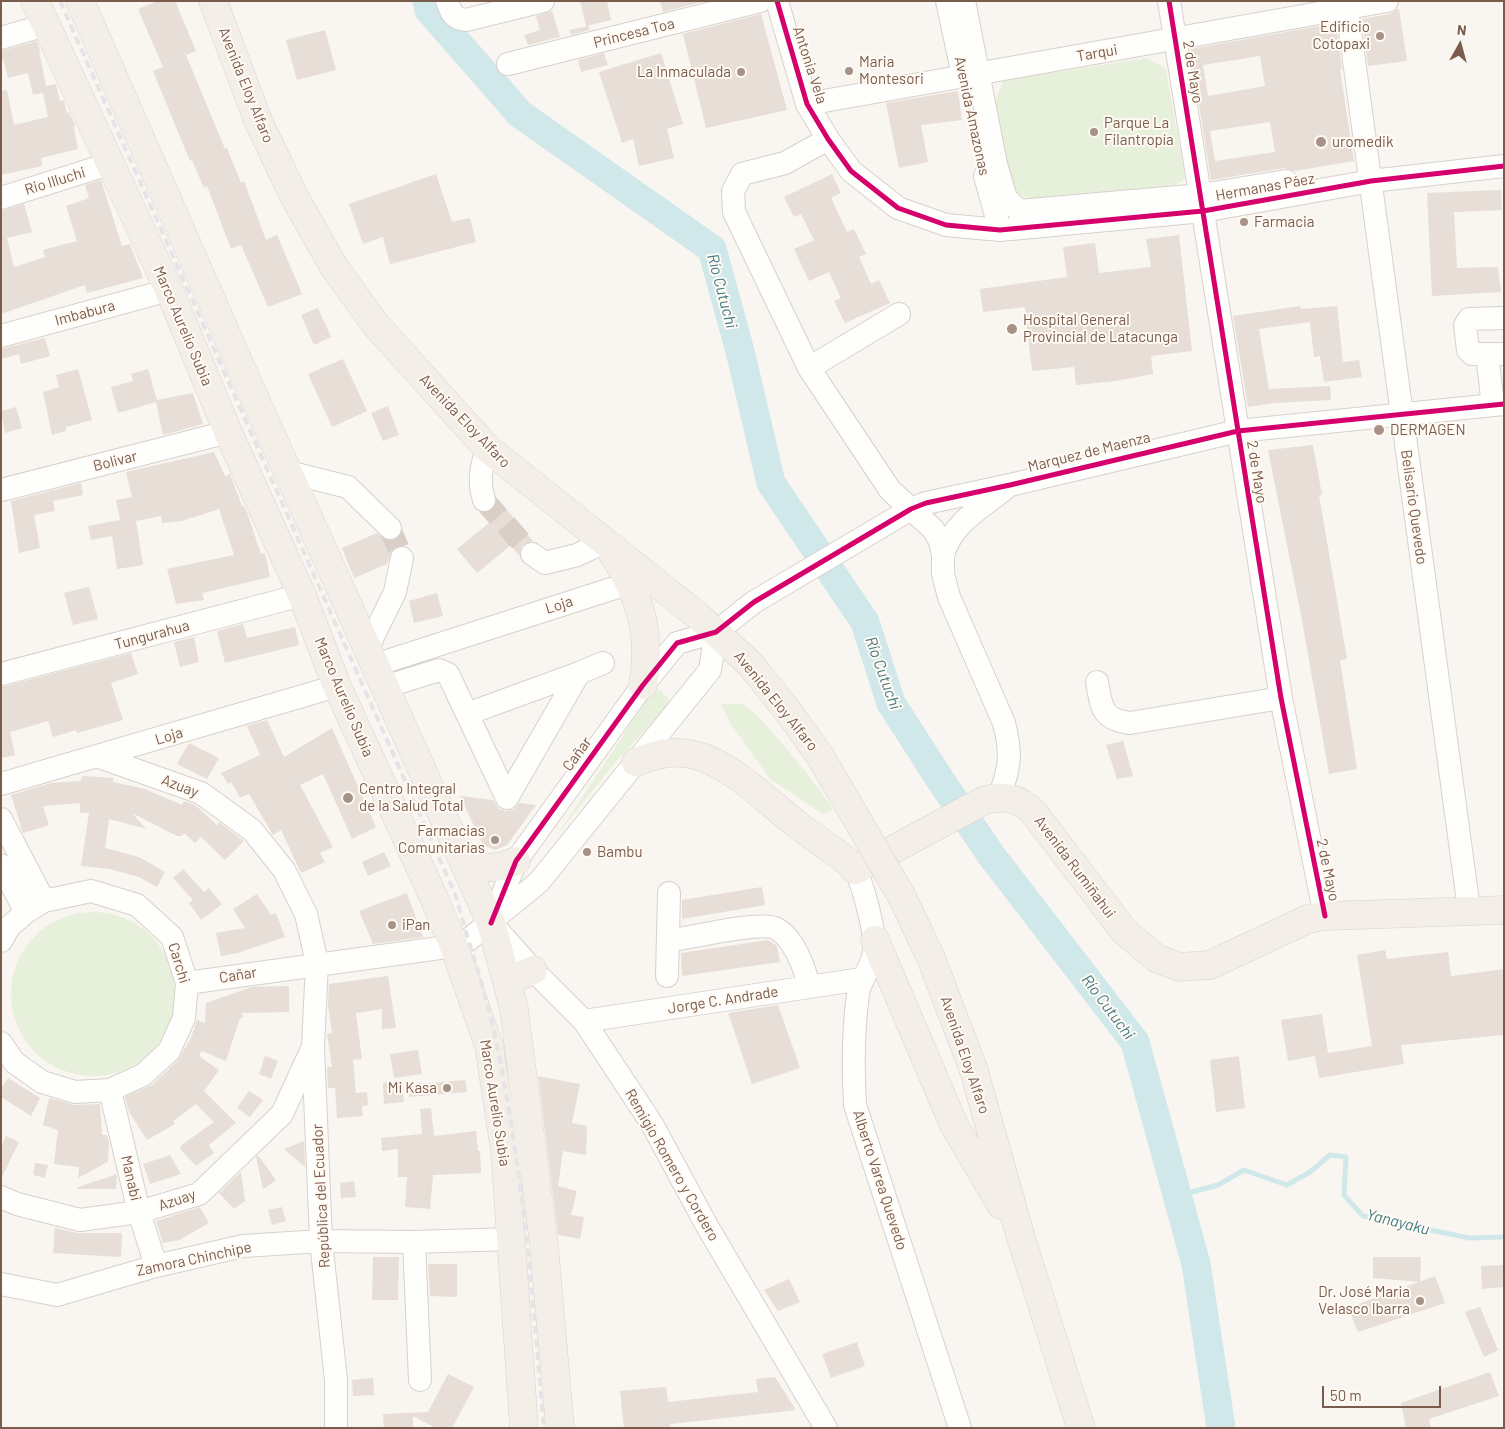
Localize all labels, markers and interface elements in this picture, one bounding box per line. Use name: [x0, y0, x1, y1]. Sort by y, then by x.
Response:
street label: Princesa Toa: [592, 14, 676, 52]
place label: Edificio Cotopaxi: [1312, 18, 1370, 53]
north arrow: [1435, 20, 1485, 70]
text: N: [1456, 21, 1468, 39]
street label: Avenida Eloy Alfaro: [215, 24, 277, 146]
street label: Antonia Vela: [789, 24, 831, 106]
marker: Edificio Cotopaxi: [1374, 30, 1386, 42]
street label: 2 de Mayo: [1179, 39, 1207, 105]
street label: Tarqui: [1075, 41, 1119, 65]
place label: Maria Montesori: [859, 53, 924, 88]
street label: Avenida Amazonas: [951, 55, 993, 177]
place label: La Inmaculada: [637, 63, 731, 81]
marker: Maria Montesori: [843, 65, 855, 77]
marker: La Inmaculada: [735, 66, 747, 78]
place label: Parque La Filantropía: [1104, 114, 1174, 149]
marker: Parque La Filantropía: [1088, 126, 1100, 138]
place label: uromedik: [1332, 133, 1393, 151]
marker: uromedik: [1314, 135, 1328, 149]
street label: Rio Illuchi: [22, 163, 88, 199]
street label: Hermanas Páez: [1214, 169, 1316, 205]
place label: Farmacia: [1254, 213, 1315, 231]
marker: Farmacia: [1238, 216, 1250, 228]
water label: Río Cutuchi: [703, 252, 741, 330]
street label: Marco Aurelio Subia: [150, 263, 216, 389]
street label: Imbabura: [53, 296, 117, 330]
place label: Hospital General Provincial de Latacunga: [1023, 311, 1178, 346]
marker: Hospital General Provincial de Latacunga: [1005, 322, 1019, 336]
street label: Avenida Eloy Alfaro: [416, 370, 514, 472]
place label: DERMAGEN: [1390, 421, 1466, 439]
marker: DERMAGEN: [1372, 423, 1386, 437]
street label: Marquez de Maenza: [1026, 428, 1152, 476]
street label: 2 de Mayo: [1243, 439, 1271, 505]
street label: Bolivar: [91, 447, 139, 475]
street label: Belisario Quevedo: [1397, 448, 1431, 566]
street label: Loja: [543, 592, 575, 618]
street label: Tungurahua: [112, 616, 192, 654]
street label: Marco Aurelio Subia: [311, 634, 377, 760]
water label: Río Cutuchi: [861, 634, 905, 712]
street label: Avenida Eloy Alfaro: [730, 647, 822, 755]
street label: Loja: [153, 723, 185, 749]
street label: Cañar: [559, 733, 595, 775]
street label: Azuay: [159, 771, 201, 801]
place label: Centro Integral de la Salud Total: [359, 780, 464, 815]
marker: Centro Integral de la Salud Total: [341, 791, 355, 805]
street label: Avenida Rumiñahui: [1031, 812, 1119, 922]
place label: Farmacias Comunitarias: [398, 822, 485, 857]
marker: Farmacias Comunitarias: [489, 834, 501, 846]
street label: 2 de Mayo: [1313, 837, 1343, 903]
place label: Bambu: [597, 843, 643, 861]
marker: Bambu: [581, 846, 593, 858]
place label: iPan: [402, 916, 430, 934]
marker: iPan: [386, 919, 398, 931]
street label: Carchi: [164, 940, 194, 986]
street label: Cañar: [218, 963, 258, 987]
water label: Río Cutuchi: [1077, 971, 1139, 1043]
street label: Jorge C. Andrade: [666, 982, 780, 1018]
street label: Avenida Eloy Alfaro: [936, 994, 994, 1116]
street label: Marco Aurelio Subia: [476, 1038, 514, 1168]
place label: Mi Kasa: [388, 1079, 437, 1097]
marker: Mi Kasa: [441, 1082, 453, 1094]
street label: Remigio Romero y Cordero: [621, 1086, 723, 1244]
street label: Alberto Varea Quevedo: [849, 1108, 911, 1252]
street label: República del Ecuador: [308, 1123, 334, 1269]
street label: Manabi: [117, 1153, 145, 1203]
street label: Azuay: [156, 1185, 198, 1215]
water label: Yanayaku: [1364, 1205, 1432, 1239]
street label: Zamora Chinchipe: [135, 1238, 253, 1280]
place label: Dr. José Maria Velasco Ibarra: [1318, 1283, 1410, 1318]
marker: Dr. José Maria Velasco Ibarra: [1414, 1295, 1426, 1307]
scale bar: [1325, 1376, 1444, 1408]
text: 50 m: [1330, 1386, 1362, 1404]

